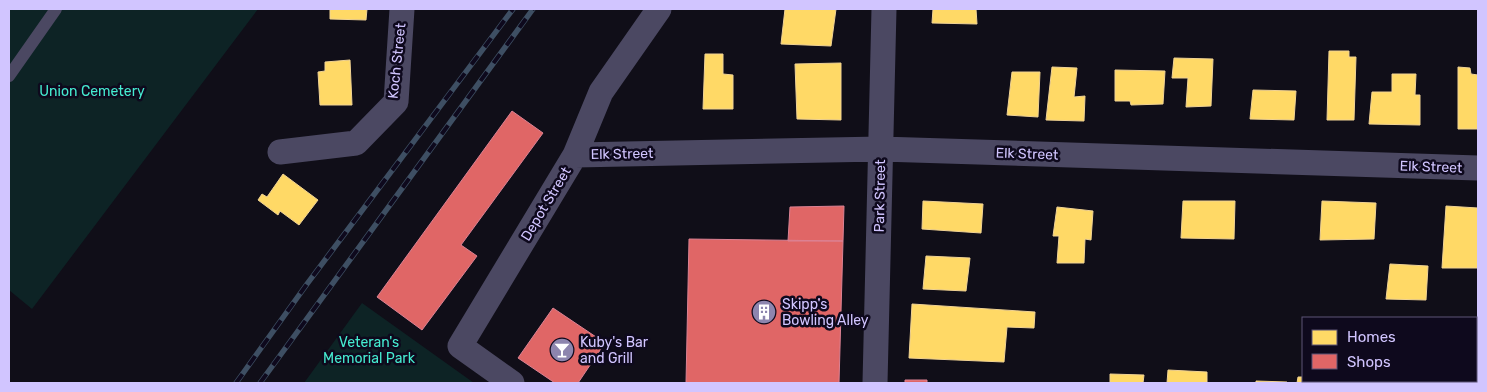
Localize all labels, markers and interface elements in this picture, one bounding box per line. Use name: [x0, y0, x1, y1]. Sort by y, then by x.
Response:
street label: Koch Street: [385, 22, 409, 100]
park label: Union Cemetery: [39, 83, 145, 100]
street label: Elk Street: [995, 144, 1059, 164]
street label: Elk Street: [590, 145, 654, 163]
street label: Elk Street: [1399, 157, 1463, 177]
street label: Park Street: [871, 159, 889, 233]
street label: Depot Street: [517, 164, 575, 244]
place label: Skipp's Bowling Alley: [782, 296, 869, 329]
building icon: Skipp's Bowling Alley: [751, 299, 777, 325]
legend: [1302, 317, 1477, 382]
text: Homes: [1347, 328, 1396, 346]
park label: Veteran's Memorial Park: [323, 334, 416, 367]
place label: Kuby's Bar and Grill: [580, 334, 649, 367]
bar icon: Kuby's Bar and Grill: [549, 337, 575, 363]
text: Shops: [1347, 353, 1391, 371]

